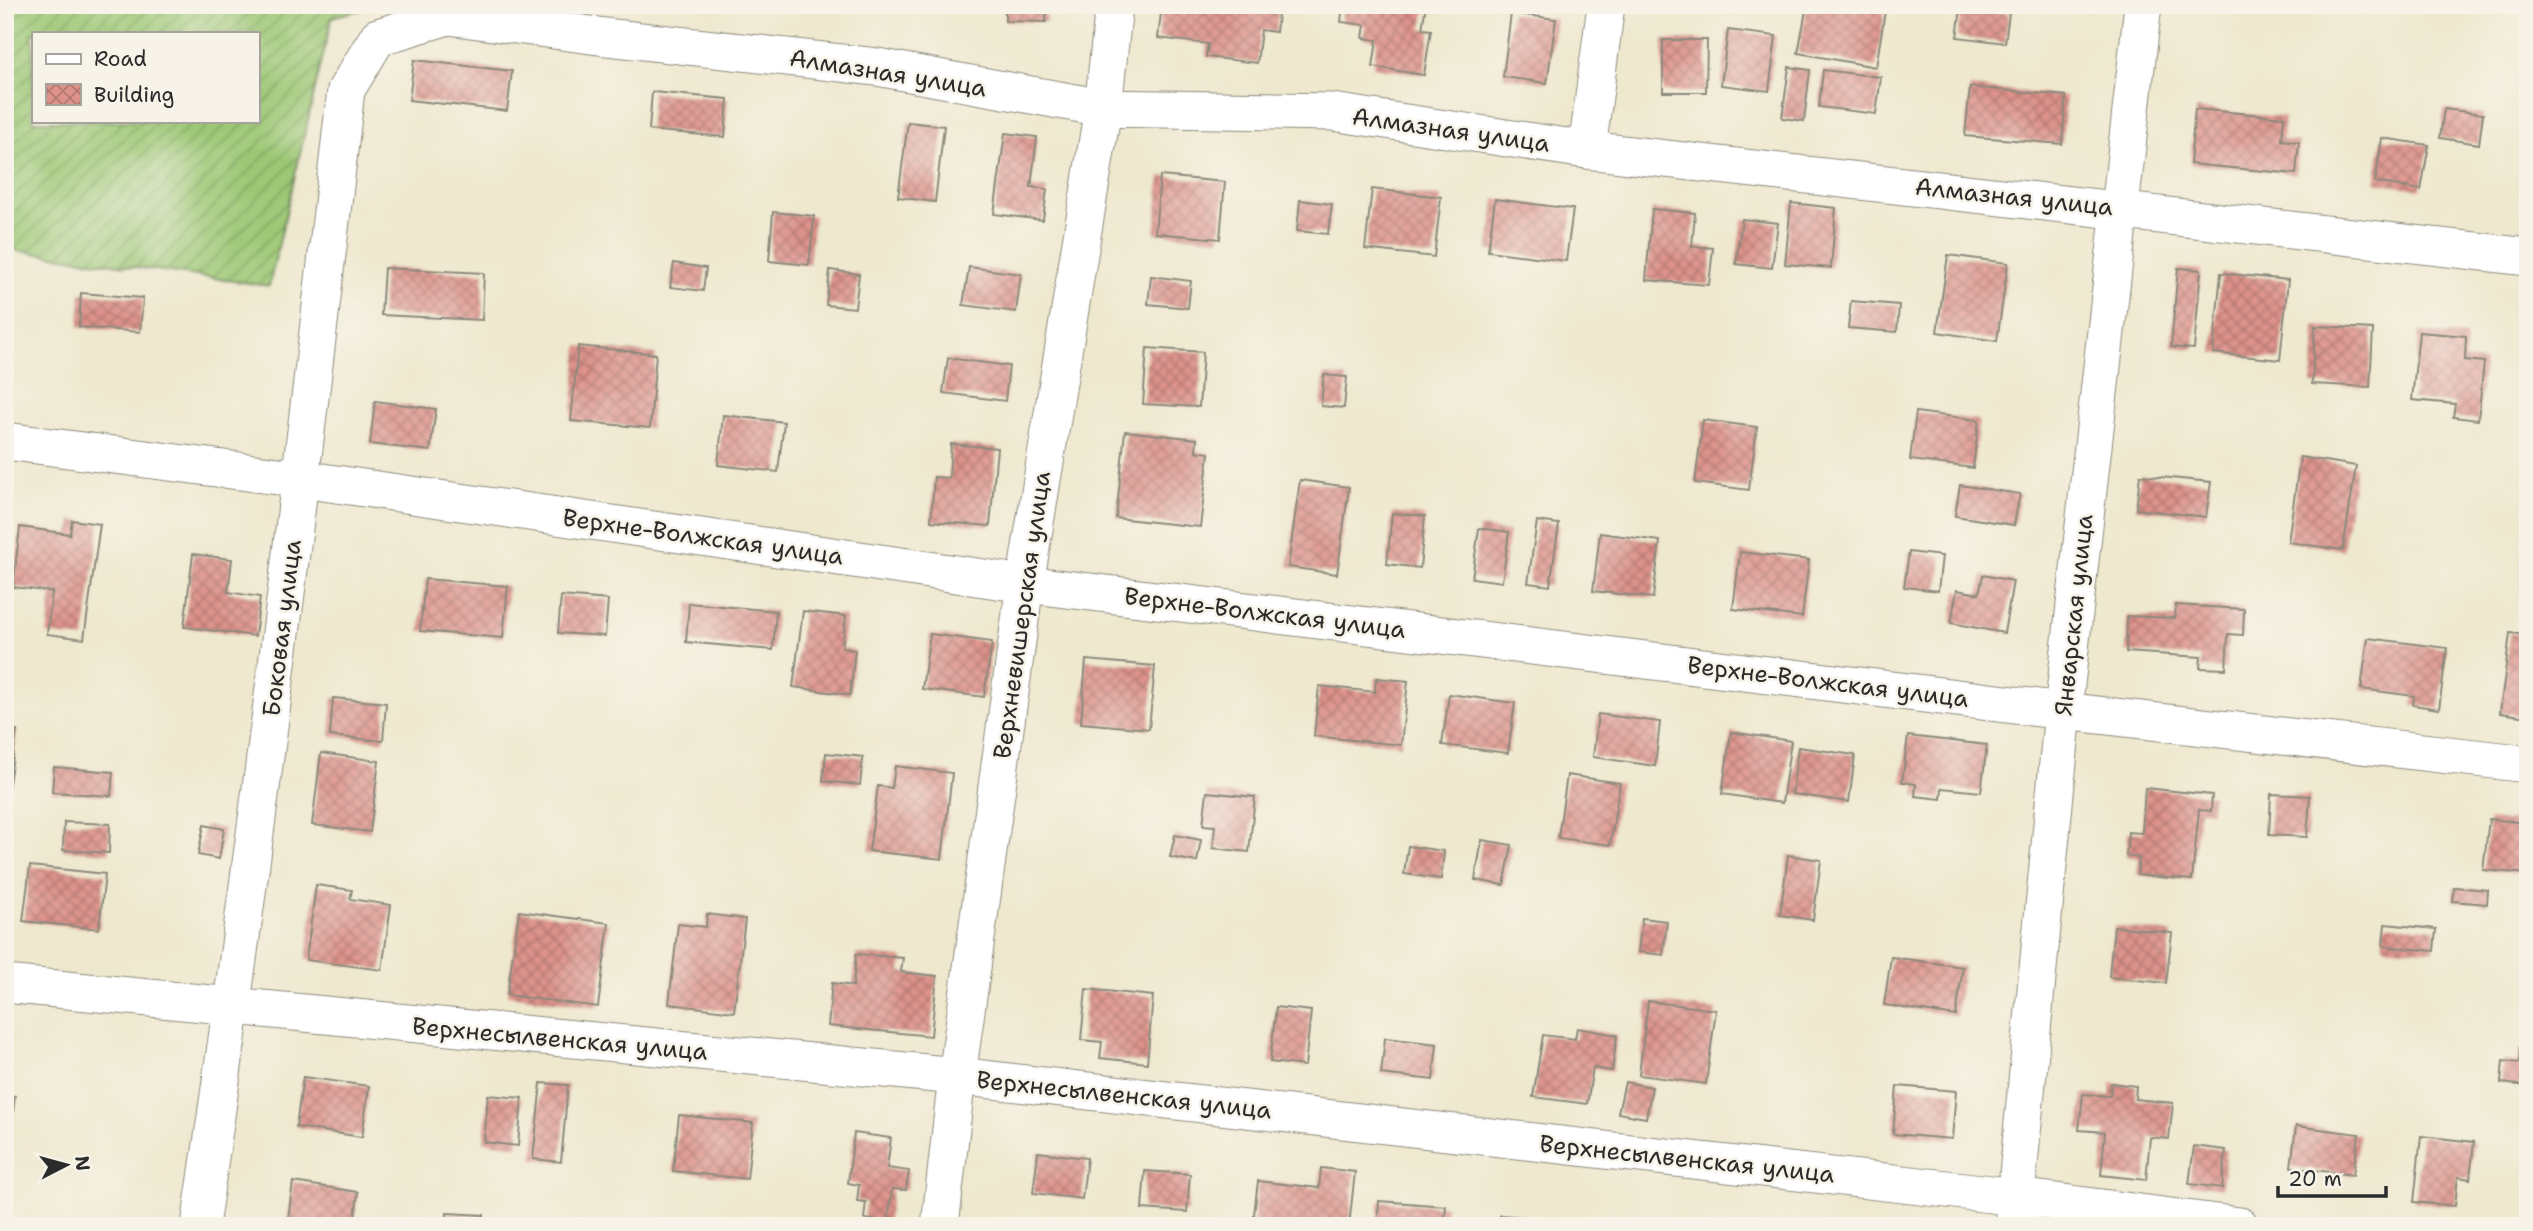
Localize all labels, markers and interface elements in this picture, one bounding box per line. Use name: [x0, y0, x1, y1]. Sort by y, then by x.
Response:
legend: [32, 32, 259, 122]
street label: Алмазная улица: [787, 42, 989, 104]
text: Road: [94, 45, 147, 73]
text: Building: [94, 81, 174, 109]
street label: Алмазная улица: [1350, 100, 1552, 160]
street label: Алмазная улица: [1913, 171, 2115, 223]
street label: Верхневишерская улица: [986, 469, 1058, 761]
street label: Верхне-Волжская улица: [561, 501, 845, 573]
street label: Январская улица: [2047, 512, 2101, 717]
street label: Боковая улица: [255, 538, 309, 718]
street label: Верхне-Волжская улица: [1123, 580, 1407, 646]
street label: Верхне-Волжская улица: [1686, 649, 1970, 715]
street label: Верхнесылвенская улица: [411, 1010, 709, 1068]
street label: Верхнесылвенская улица: [975, 1064, 1273, 1126]
street label: Верхнесылвенская улица: [1538, 1128, 1836, 1190]
north arrow: [32, 1130, 102, 1200]
text: N: [69, 1154, 96, 1172]
scale bar: [2278, 1154, 2386, 1198]
text: 20 m: [2288, 1165, 2342, 1193]

